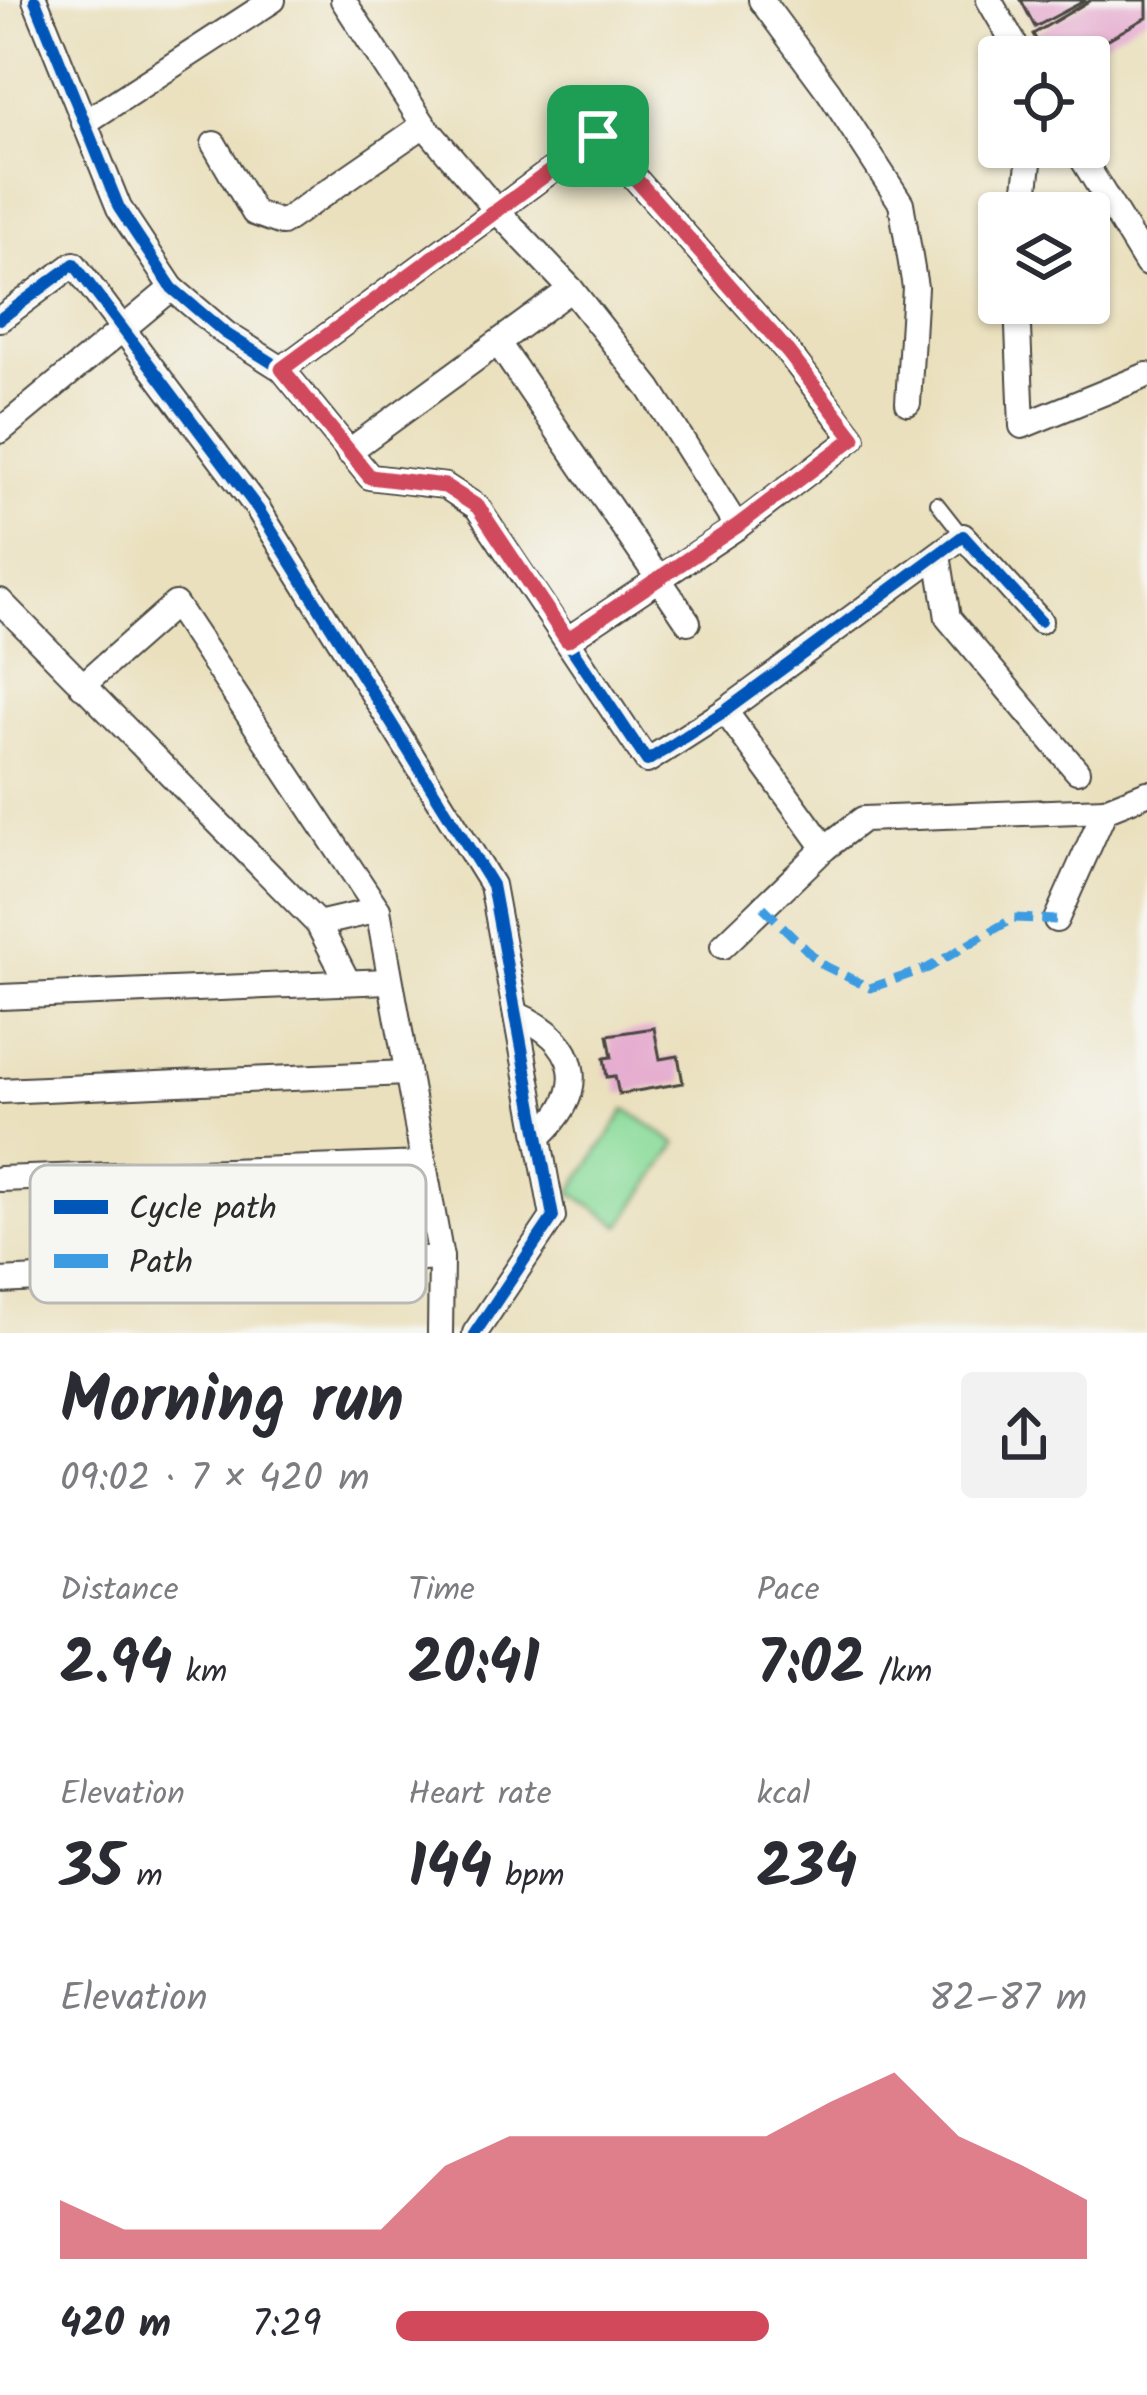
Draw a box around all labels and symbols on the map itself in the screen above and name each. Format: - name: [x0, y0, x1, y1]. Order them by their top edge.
- pin: [547, 85, 649, 187]
- legend: [30, 1165, 426, 1303]
- text: Cycle path: [129, 1184, 277, 1237]
- text: Path: [129, 1238, 193, 1291]

